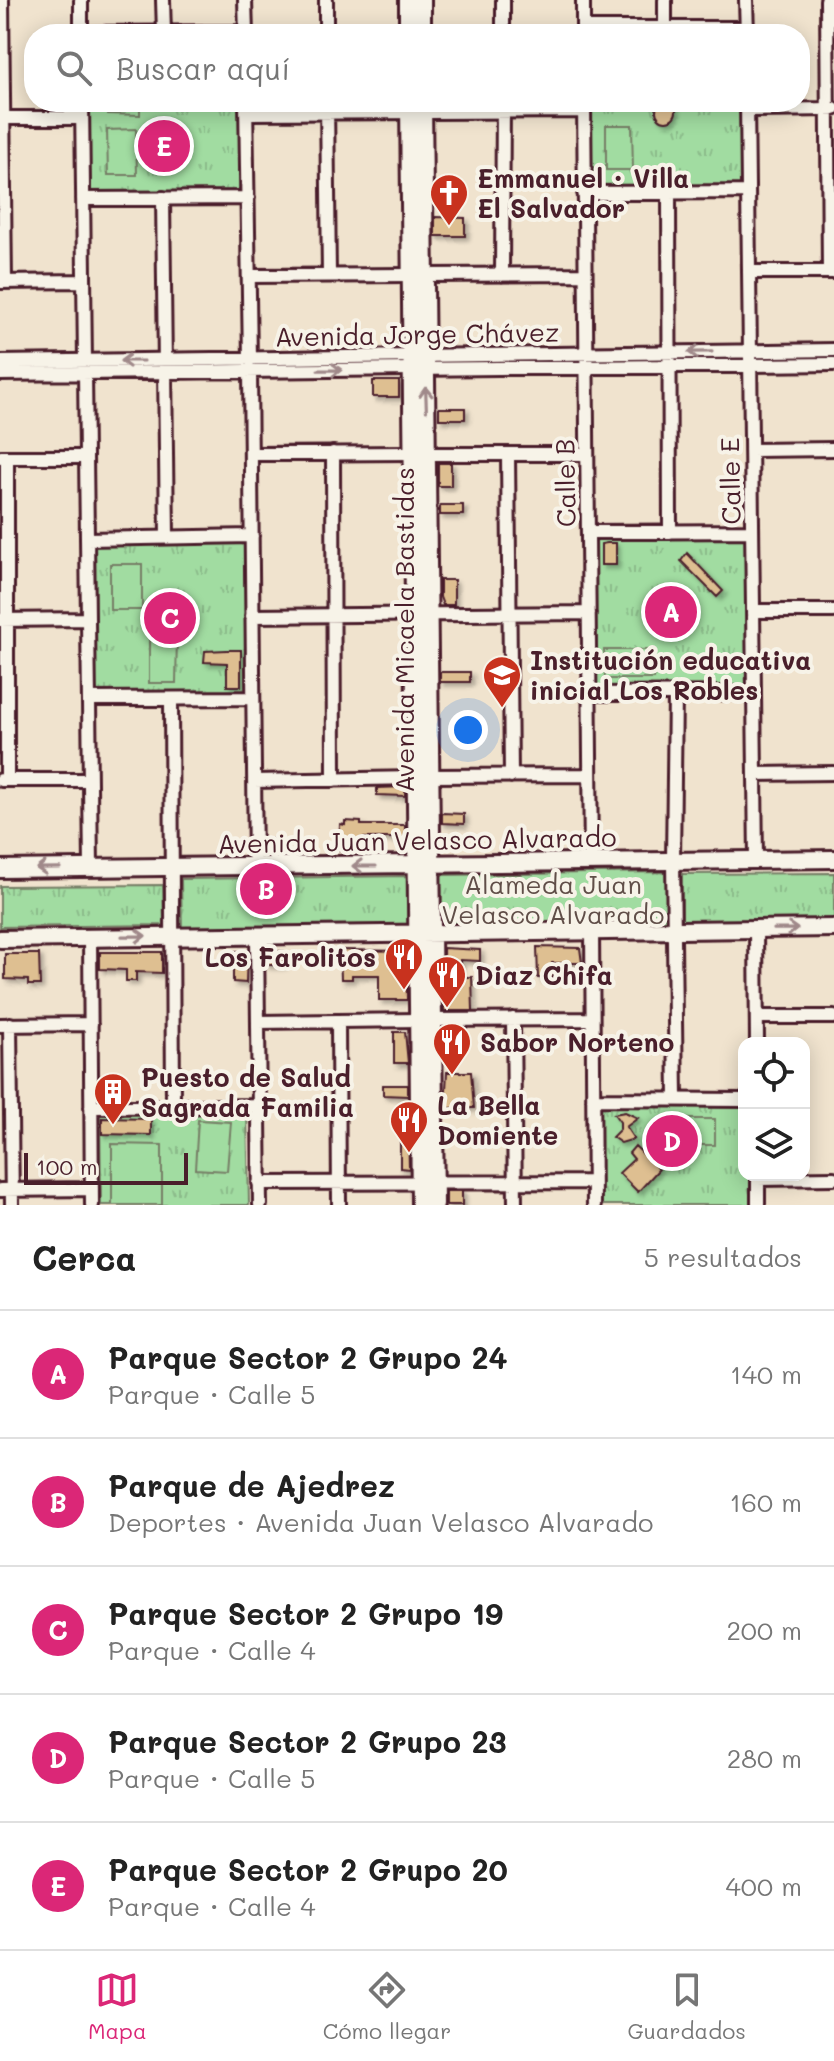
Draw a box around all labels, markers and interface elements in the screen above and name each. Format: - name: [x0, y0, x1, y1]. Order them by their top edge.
- search box: [24, 24, 810, 112]
- icon: search: [52, 46, 96, 90]
- text: Buscar aquí: [116, 48, 290, 88]
- pin: E: [138, 116, 190, 176]
- place label: Emmanuel · Villa El Salvador: [477, 161, 689, 225]
- church icon: Emmanuel · Villa El Salvador: [428, 172, 470, 227]
- street label: Avenida Jorge Chávez: [274, 315, 560, 353]
- one-way arrow: [687, 344, 714, 360]
- one-way arrow: [119, 353, 146, 369]
- one-way arrow: [316, 363, 343, 378]
- one-way arrow: [418, 386, 433, 413]
- street label: Calle E: [712, 437, 748, 525]
- street label: Calle B: [547, 439, 583, 527]
- street label: Avenida Micaela Bastidas: [387, 467, 421, 793]
- pin: A: [645, 582, 697, 642]
- pin: C: [144, 588, 196, 648]
- place label: Institución educativa inicial Los Robles: [530, 643, 811, 707]
- school or university icon: Institución educativa inicial Los Robles: [481, 654, 523, 709]
- your location: [448, 710, 488, 750]
- street label: Avenida Juan Velasco Alvarado: [217, 820, 617, 860]
- one-way arrow: [351, 858, 378, 874]
- pin: B: [240, 859, 292, 919]
- one-way arrow: [35, 860, 62, 876]
- park label: Alameda Juan Velasco Alvarado: [442, 867, 664, 931]
- one-way arrow: [772, 921, 799, 936]
- one-way arrow: [120, 928, 147, 944]
- restaurant icon: Los Farolitos: [383, 936, 425, 991]
- place label: Los Farolitos: [204, 940, 376, 974]
- restaurant icon: Diaz Chifa: [426, 954, 468, 1009]
- place label: Diaz Chifa: [475, 958, 613, 992]
- restaurant icon: Sabor Norteno: [431, 1021, 473, 1076]
- place label: Sabor Norteno: [480, 1025, 674, 1059]
- map controls: [738, 1037, 810, 1181]
- button: locate: [738, 1037, 810, 1109]
- place label: Puesto de Salud Sagrada Familia: [141, 1060, 354, 1124]
- building icon: Puesto de Salud Sagrada Familia: [92, 1071, 134, 1126]
- place label: La Bella Domiente: [437, 1088, 558, 1152]
- restaurant icon: La Bella Domiente: [388, 1099, 430, 1154]
- button: layers: [738, 1109, 810, 1181]
- pin: D: [646, 1111, 698, 1171]
- scale bar: [24, 1149, 188, 1185]
- text: 100 m: [36, 1152, 98, 1181]
- text: Cerca: [32, 1235, 136, 1280]
- text: 5 resultados: [644, 1240, 802, 1274]
- text: Parque Sector 2 Grupo 24: [108, 1337, 508, 1377]
- text: A: [49, 1357, 67, 1391]
- text: 140 m: [730, 1357, 802, 1391]
- text: Parque · Calle 5: [108, 1377, 315, 1411]
- text: Parque de Ajedrez: [108, 1465, 395, 1505]
- text: B: [49, 1485, 67, 1519]
- text: 160 m: [730, 1485, 802, 1519]
- text: Deportes · Avenida Juan Velasco Alvarado: [108, 1505, 653, 1539]
- text: Parque Sector 2 Grupo 19: [108, 1593, 503, 1633]
- text: C: [48, 1613, 68, 1647]
- text: 200 m: [726, 1613, 802, 1647]
- text: Parque · Calle 4: [108, 1633, 316, 1667]
- text: Parque Sector 2 Grupo 23: [108, 1721, 507, 1761]
- text: D: [49, 1741, 67, 1775]
- text: 280 m: [727, 1741, 802, 1775]
- text: Parque · Calle 5: [108, 1761, 315, 1795]
- text: Parque Sector 2 Grupo 20: [108, 1849, 508, 1889]
- text: E: [50, 1869, 66, 1903]
- text: 400 m: [726, 1869, 802, 1903]
- text: Parque · Calle 4: [108, 1889, 316, 1923]
- tab: Mapa: [88, 1968, 147, 2045]
- tab: Cómo llegar: [323, 1968, 451, 2045]
- tab: Guardados: [627, 1968, 746, 2045]

